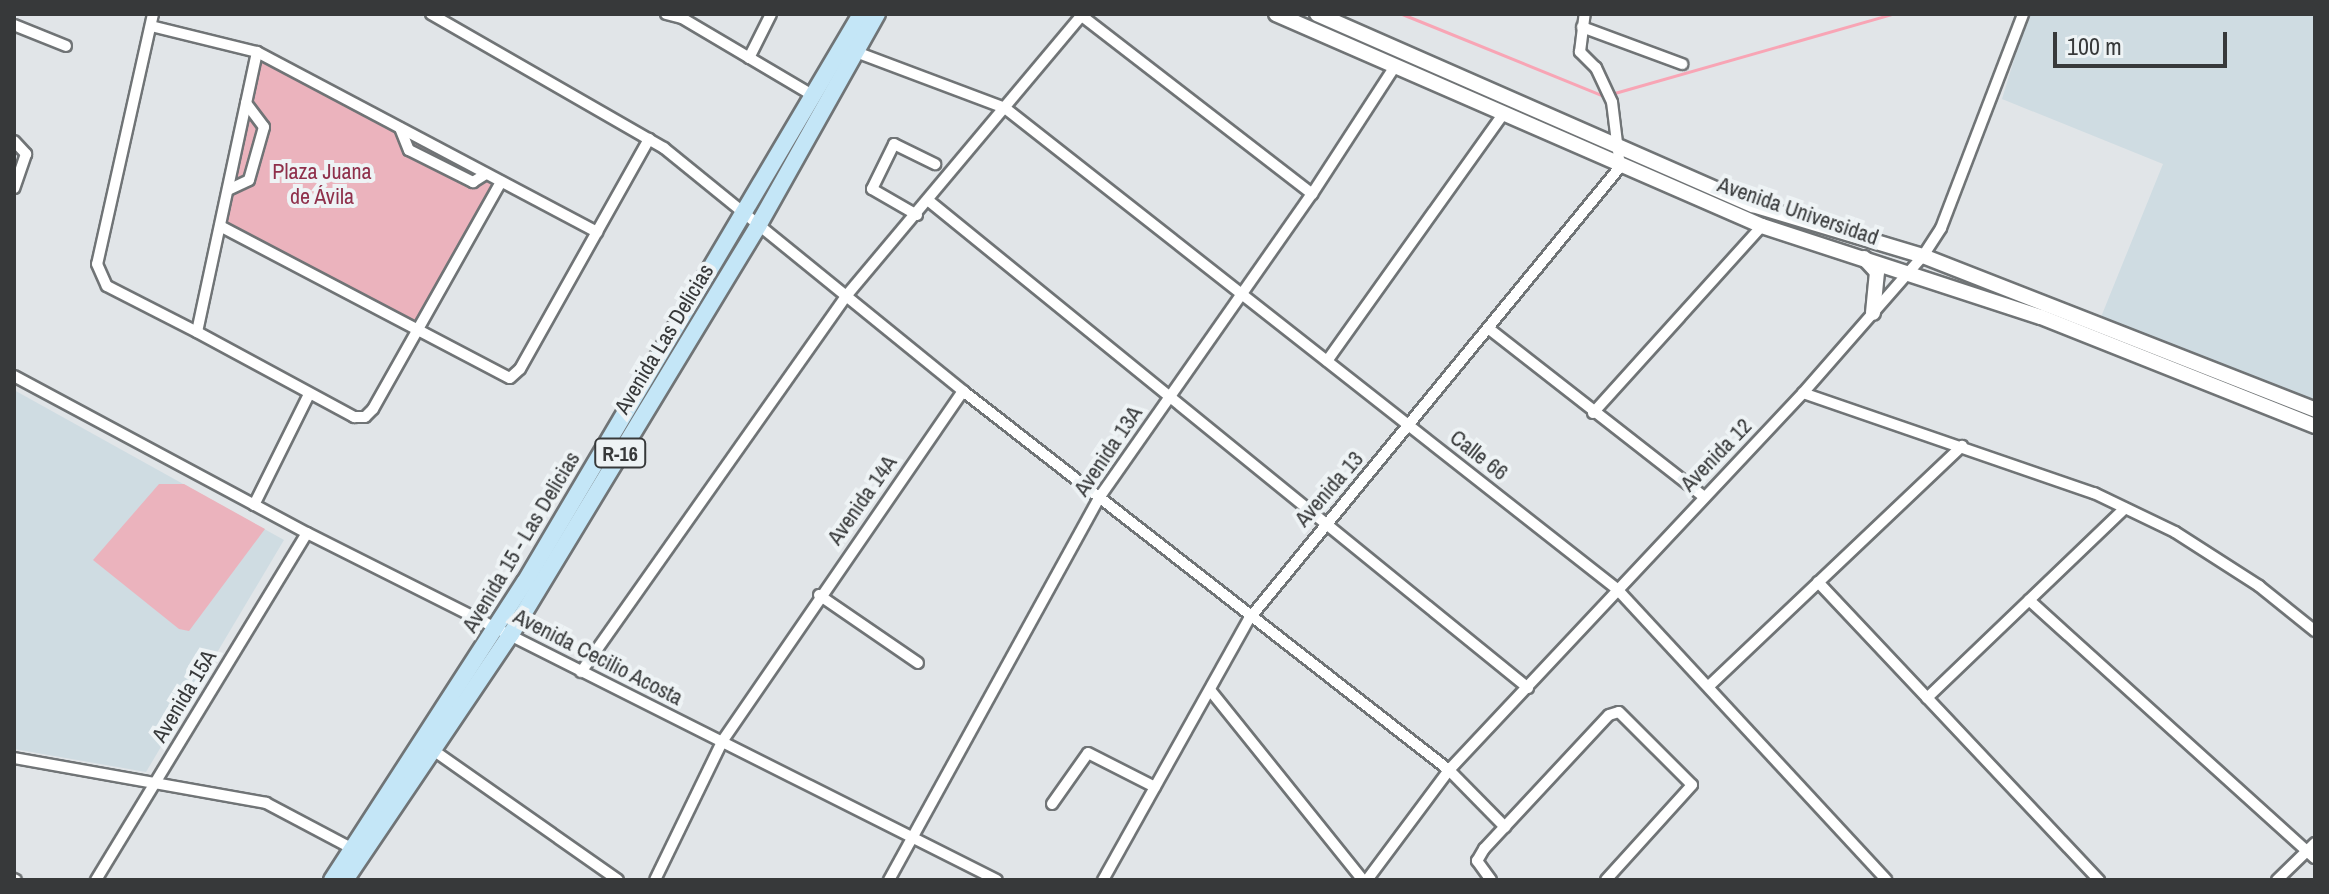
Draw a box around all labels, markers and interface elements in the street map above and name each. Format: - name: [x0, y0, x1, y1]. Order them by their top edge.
- scale bar: [2057, 16, 2231, 66]
- text: 100 m: [2067, 30, 2122, 62]
- park label: Plaza Juana de Ávila: [272, 158, 372, 210]
- street label: Avenida Universidad: [1714, 171, 1882, 251]
- street label: Avenida Las Delicias: [609, 259, 719, 419]
- street label: Avenida 13A: [1068, 401, 1148, 501]
- street label: Avenida 12: [1675, 413, 1757, 497]
- street label: Calle 66: [1445, 424, 1513, 486]
- road number: R-16: [594, 437, 646, 469]
- street label: Avenida 13: [1289, 446, 1369, 532]
- street label: Avenida 15 - Las Delicias: [457, 447, 585, 637]
- street label: Avenida 14A: [822, 450, 902, 550]
- street label: Avenida Cecilio Acosta: [509, 603, 687, 711]
- street label: Avenida 15A: [146, 645, 222, 747]

